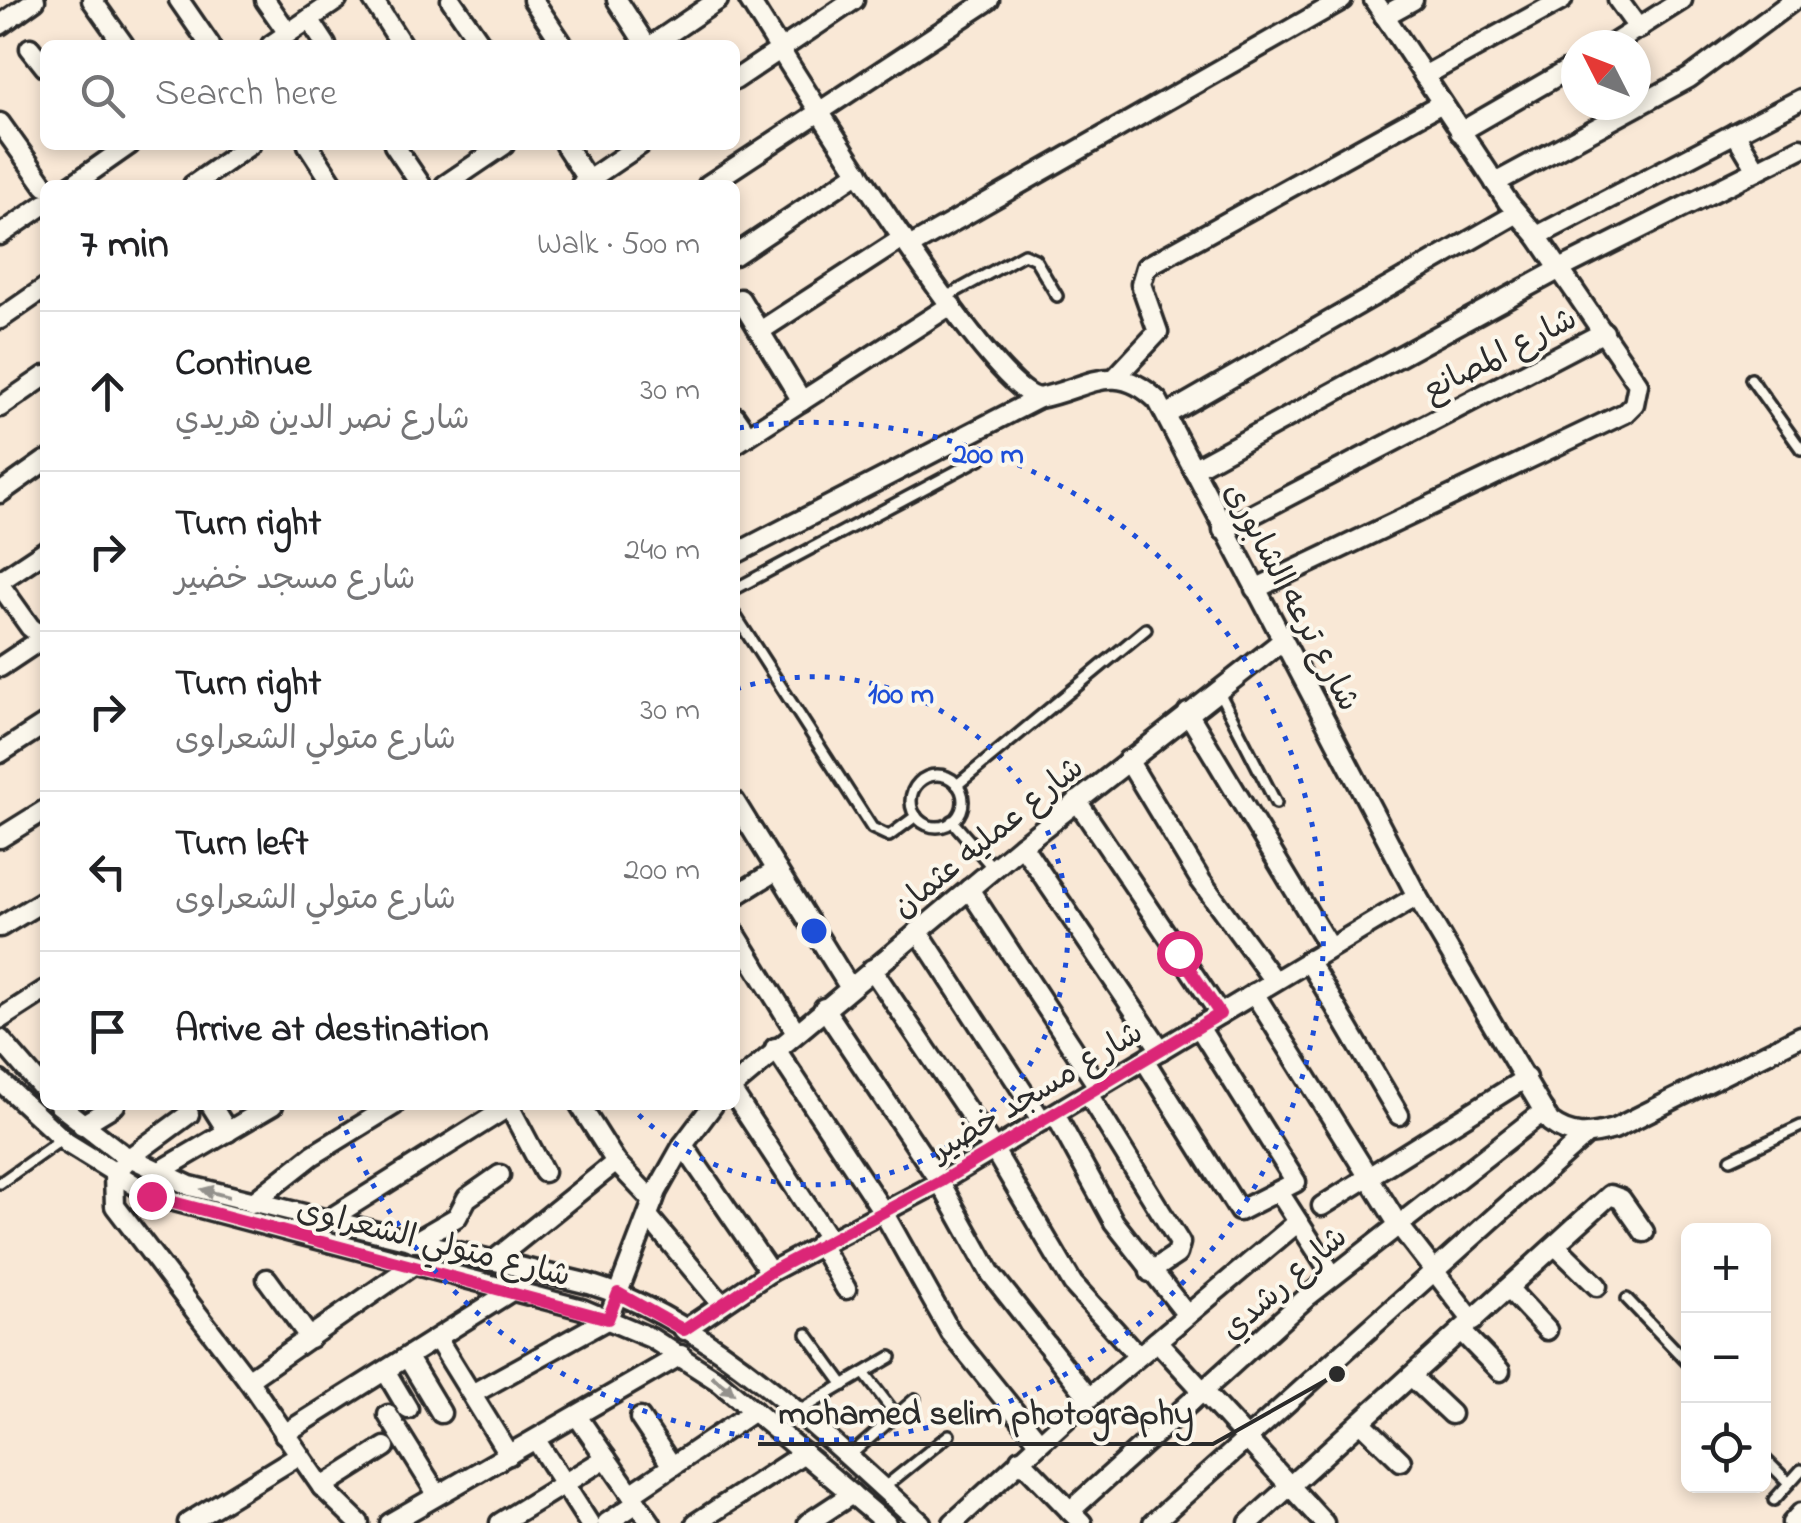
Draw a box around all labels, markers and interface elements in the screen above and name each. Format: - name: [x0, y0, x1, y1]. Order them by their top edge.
- north arrow: [1561, 30, 1651, 120]
- search box: [40, 40, 740, 150]
- text: Search here: [155, 67, 337, 123]
- icon: search: [75, 68, 130, 123]
- text: 7 min: [80, 215, 169, 276]
- text: Walk · 500 m: [537, 222, 700, 269]
- street label: شارع المصانع: [1415, 297, 1586, 415]
- text: Continue: [175, 337, 311, 393]
- icon: ahead: [80, 364, 135, 419]
- text: 30 m: [640, 368, 700, 415]
- text: شارع نصر الدين هريدي: [175, 397, 470, 444]
- text: 200 m: [951, 434, 1024, 478]
- street label: شارع ترعه الشابورى: [1210, 475, 1370, 721]
- text: Turn right: [175, 497, 321, 553]
- icon: right: [80, 524, 135, 579]
- text: 240 m: [624, 528, 700, 575]
- text: شارع مسجد خضير: [175, 557, 416, 604]
- text: Turn right: [175, 657, 321, 713]
- text: 100 m: [868, 674, 934, 718]
- icon: right: [80, 684, 135, 739]
- text: 30 m: [640, 688, 700, 735]
- text: شارع متولي الشعراوى: [175, 717, 456, 764]
- street label: شارع عمليه عثمان: [883, 746, 1095, 931]
- text: Turn left: [175, 817, 308, 873]
- icon: left: [80, 844, 135, 899]
- text: 200 m: [624, 848, 700, 895]
- text: شارع متولي الشعراوى: [175, 877, 456, 924]
- centre of rings: [796, 913, 832, 949]
- route start: [1157, 931, 1203, 977]
- text: Arrive at destination: [175, 1003, 489, 1059]
- icon: arrive: [80, 1004, 135, 1059]
- street label: شارع مسجد خضير: [920, 1011, 1153, 1177]
- route end: [129, 1174, 175, 1220]
- one-way arrow: [199, 1185, 230, 1201]
- street label: شارع متولي الشعراوى: [291, 1188, 575, 1302]
- street label: شارع رشدي: [1211, 1216, 1359, 1353]
- map controls: [1681, 1223, 1771, 1493]
- button: +: [1681, 1223, 1771, 1313]
- button: −: [1681, 1313, 1771, 1403]
- one-way arrow: [710, 1374, 735, 1395]
- callout: mohamed selim photography: [758, 1379, 1213, 1444]
- text: mohamed selim photography: [778, 1390, 1194, 1442]
- button: locate: [1681, 1403, 1771, 1493]

